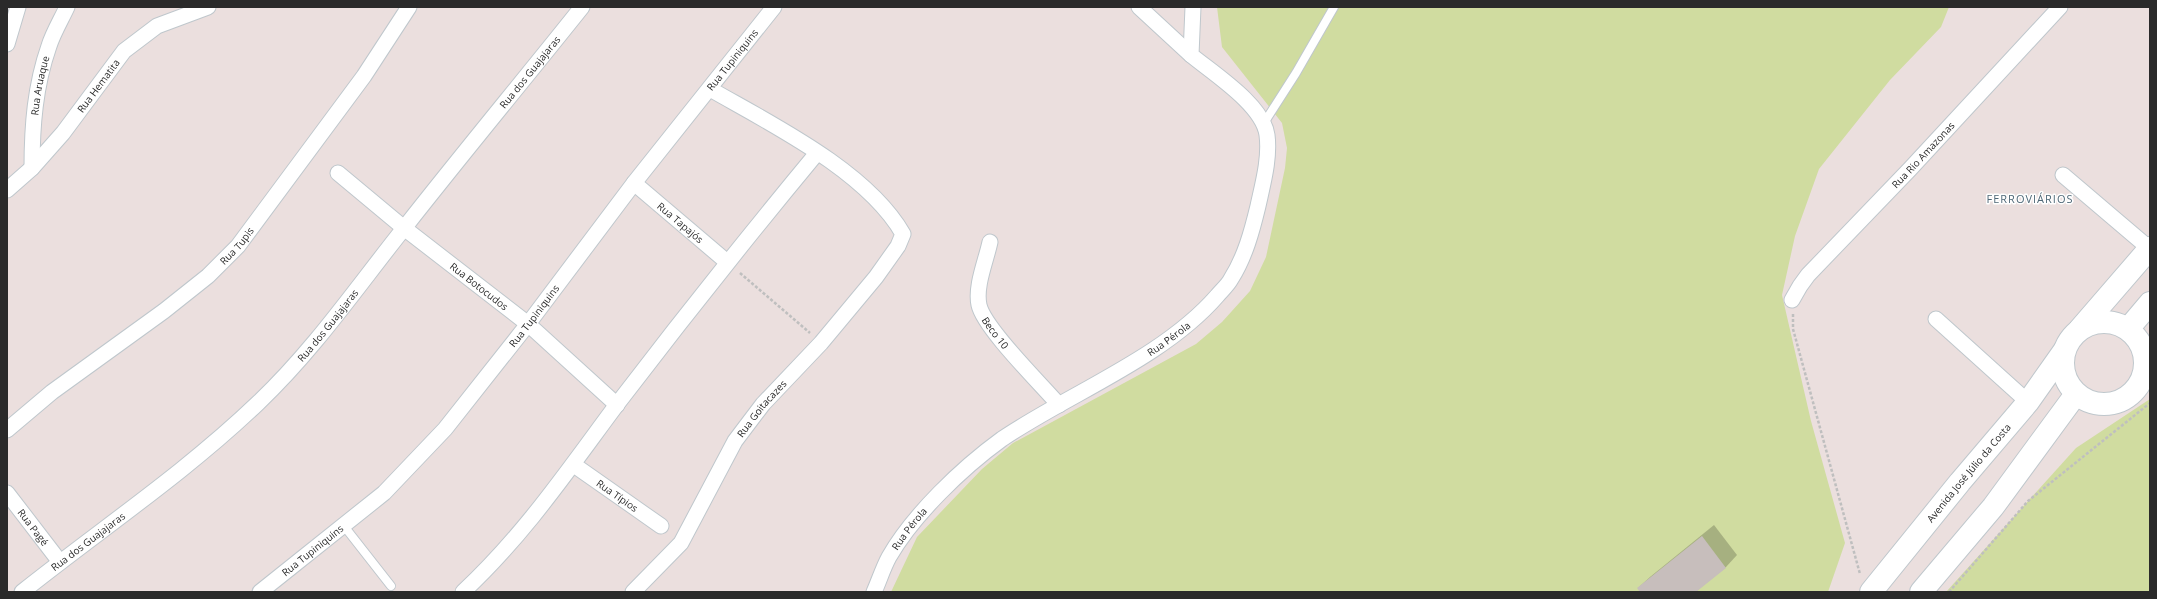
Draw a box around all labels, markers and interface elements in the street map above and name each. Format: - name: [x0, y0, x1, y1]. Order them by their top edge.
- street label: Rua Tupiniquins: [703, 26, 761, 93]
- street label: Rua dos Guajajaras: [496, 33, 563, 111]
- street label: Rua Aruaque: [27, 54, 53, 116]
- street label: Rua Hematita: [74, 56, 123, 115]
- street label: Rua Rio Amazonas: [1888, 118, 1958, 191]
- district label: FERROVIÁRIOS: [1987, 191, 2073, 206]
- street label: Rua Tapajós: [654, 199, 707, 246]
- street label: Rua Tupis: [216, 224, 257, 268]
- street label: Rua Botocudos: [447, 259, 511, 313]
- street label: Rua Tupiniquins: [505, 282, 562, 350]
- street label: Rua dos Guajajaras: [294, 286, 361, 365]
- street label: Beco 10: [979, 314, 1012, 352]
- street label: Rua Pérola: [1144, 318, 1193, 359]
- street label: Rua Goitacazes: [733, 377, 790, 440]
- street label: Avenida José Júlio da Costa: [1923, 420, 2014, 525]
- street label: Rua Típios: [594, 476, 641, 515]
- street label: Rua Pérola: [888, 504, 930, 553]
- street label: Rua Pagé: [15, 506, 52, 549]
- street label: Rua dos Guajajaras: [48, 509, 128, 574]
- street label: Rua Tupiniquins: [279, 521, 346, 579]

